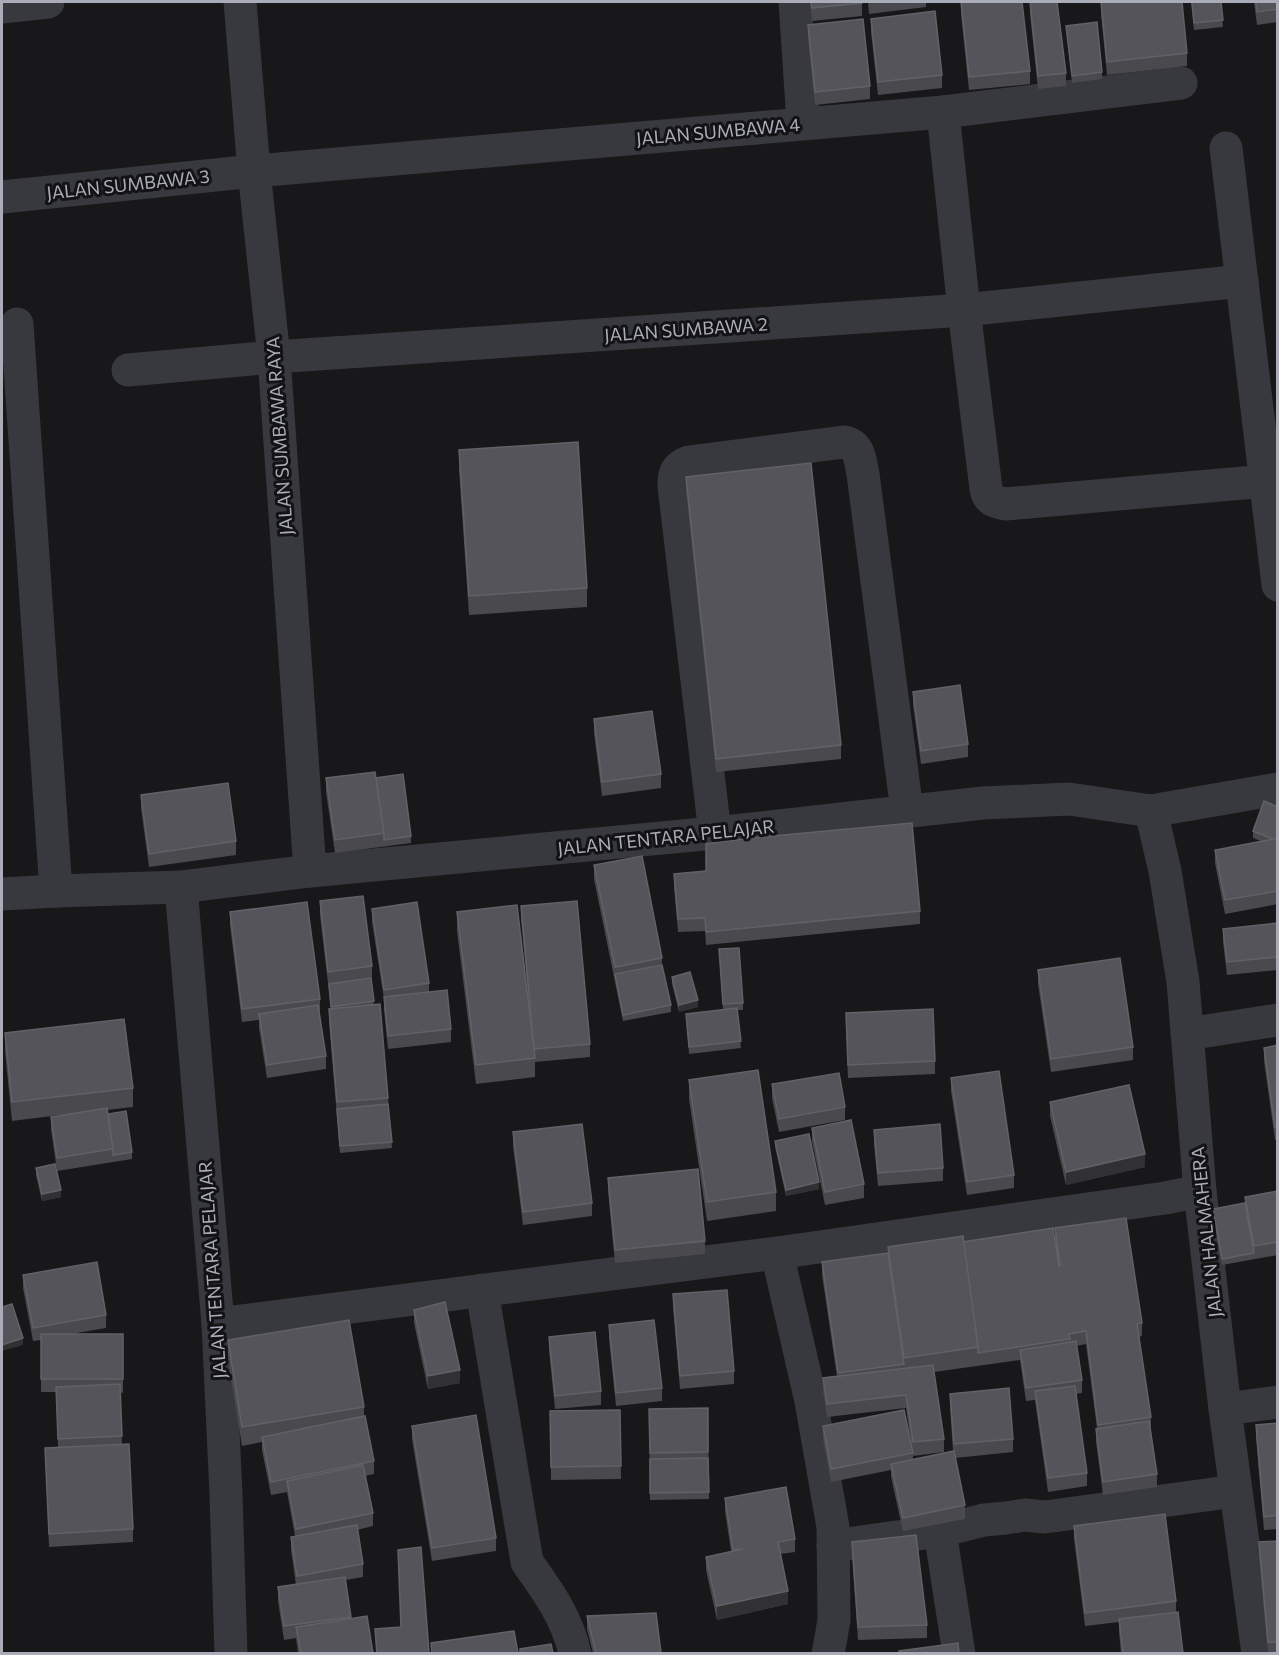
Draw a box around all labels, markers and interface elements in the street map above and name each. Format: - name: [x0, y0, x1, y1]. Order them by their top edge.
- street label: JALAN SUMBAWA 4: [635, 113, 801, 149]
- street label: JALAN SUMBAWA 3: [45, 164, 211, 204]
- street label: JALAN SUMBAWA 2: [604, 312, 768, 346]
- street label: JALAN SUMBAWA RAYA: [261, 336, 297, 536]
- street label: JALAN TENTARA PELAJAR: [556, 815, 776, 859]
- street label: JALAN HALMAHERA: [1186, 1145, 1226, 1319]
- street label: JALAN TENTARA PELAJAR: [193, 1161, 231, 1379]

